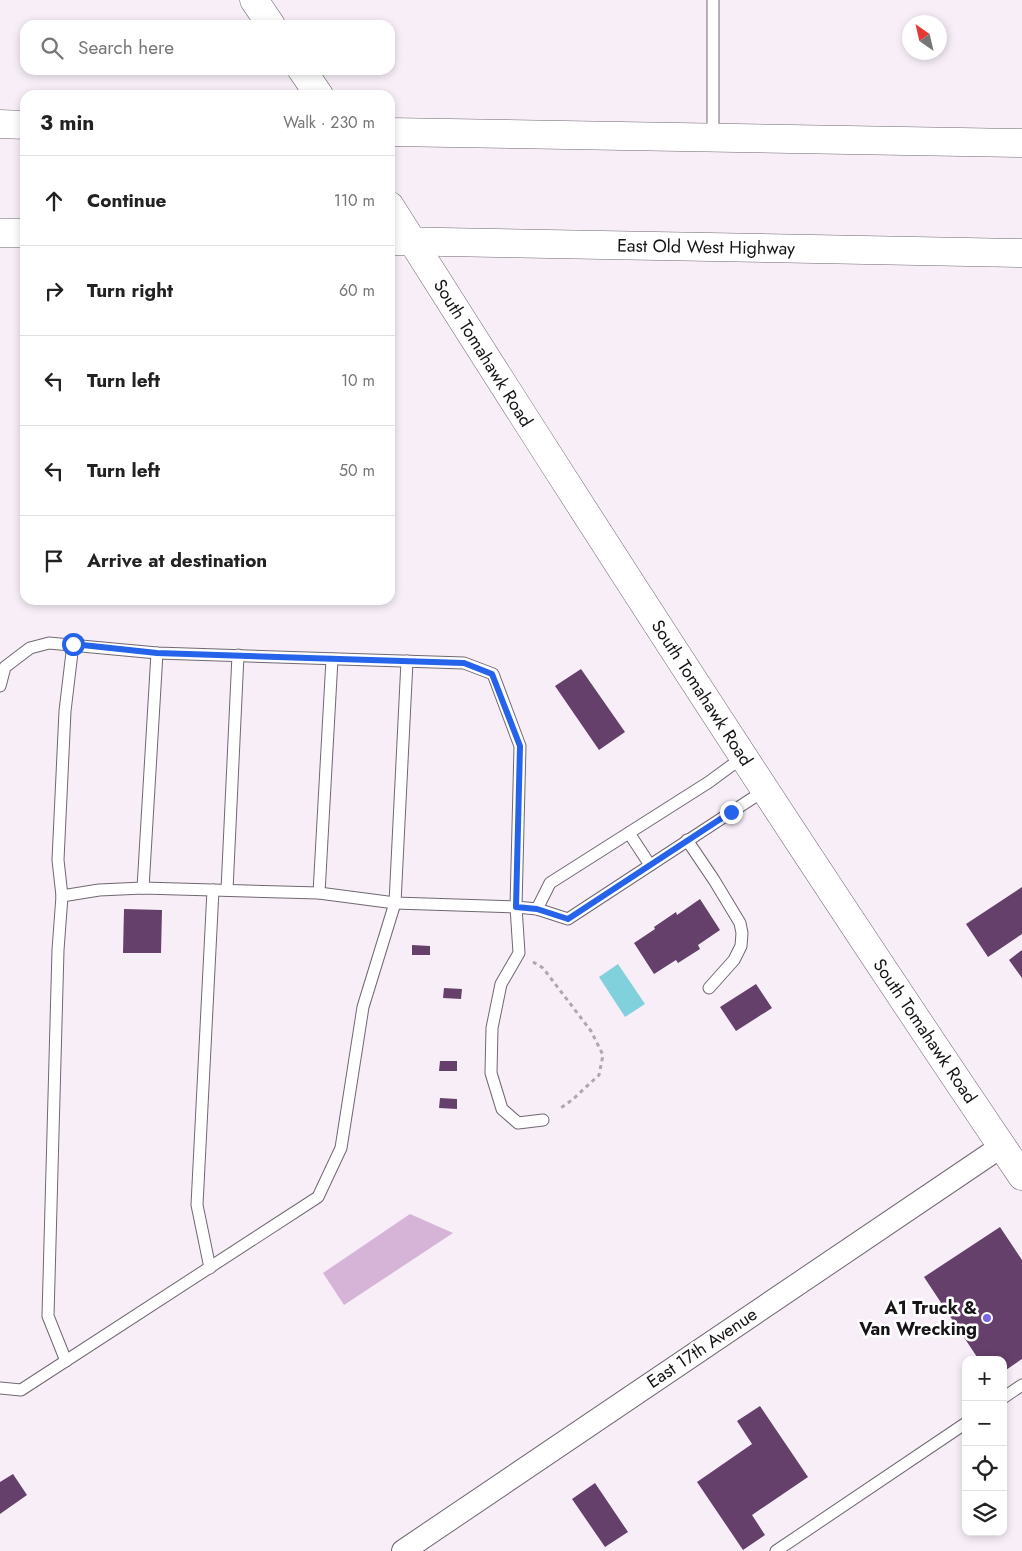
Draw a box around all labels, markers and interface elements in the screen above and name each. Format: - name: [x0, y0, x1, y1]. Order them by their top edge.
- north arrow: [902, 15, 947, 60]
- search box: [20, 20, 395, 75]
- icon: search: [38, 34, 66, 62]
- text: Search here: [78, 34, 174, 61]
- text: 3 min: [40, 108, 94, 138]
- text: Walk · 230 m: [283, 111, 375, 134]
- icon: ahead: [40, 187, 68, 215]
- text: Continue: [87, 187, 166, 214]
- text: 110 m: [334, 189, 375, 212]
- street label: East Old West Highway: [617, 232, 795, 262]
- street label: South Tomahawk Road: [427, 274, 539, 432]
- icon: right: [40, 277, 68, 305]
- text: Turn right: [87, 277, 173, 304]
- text: 60 m: [339, 279, 375, 302]
- icon: left: [40, 367, 68, 395]
- text: Turn left: [87, 367, 160, 394]
- text: 10 m: [341, 369, 375, 392]
- icon: left: [40, 457, 68, 485]
- text: Turn left: [87, 457, 160, 484]
- text: 50 m: [339, 459, 375, 482]
- icon: arrive: [40, 547, 68, 575]
- text: Arrive at destination: [87, 547, 267, 574]
- street label: South Tomahawk Road: [645, 615, 759, 771]
- route start: [62, 633, 85, 656]
- route end: [720, 801, 743, 824]
- street label: South Tomahawk Road: [867, 953, 983, 1109]
- place label: A1 Truck & Van Wrecking: [858, 1295, 977, 1342]
- street label: East 17th Avenue: [642, 1301, 762, 1395]
- marker: A1 Truck & Van Wrecking: [981, 1312, 993, 1324]
- map controls: [962, 1356, 1007, 1536]
- button: +: [962, 1356, 1007, 1401]
- button: −: [962, 1401, 1007, 1446]
- button: locate: [962, 1446, 1007, 1491]
- button: layers: [962, 1491, 1007, 1536]

